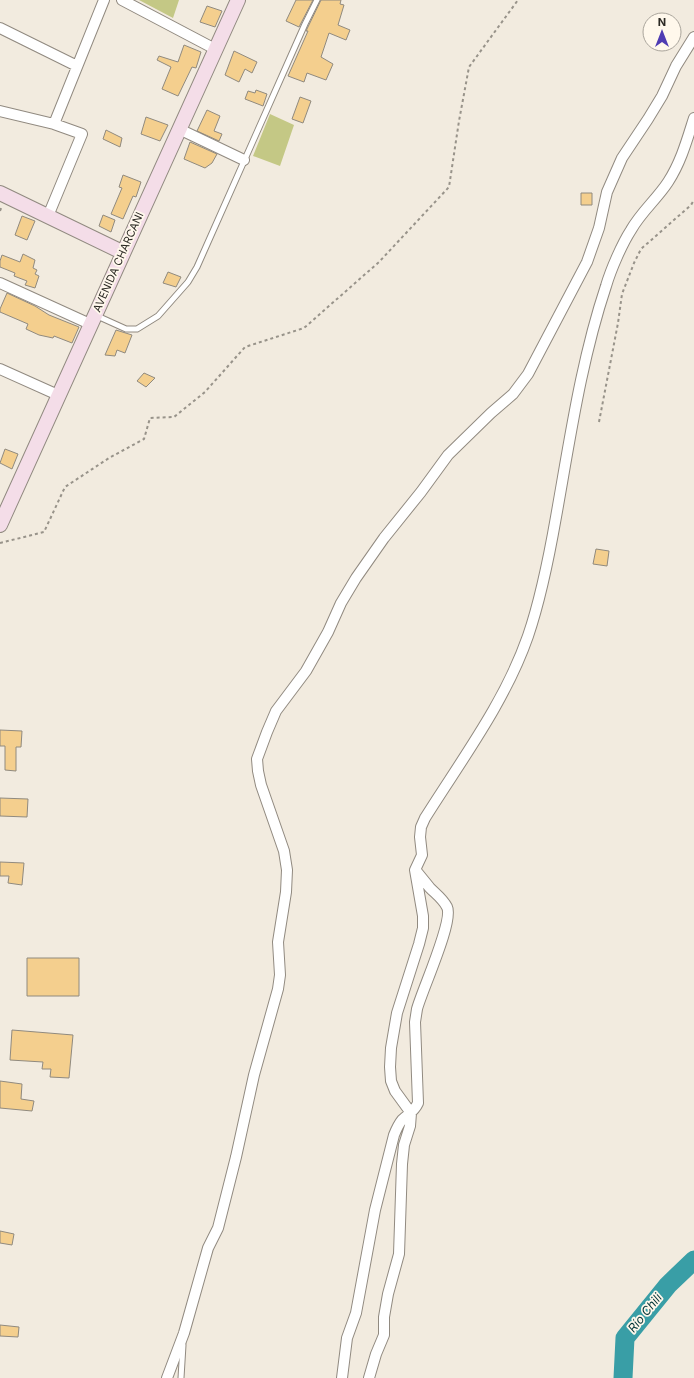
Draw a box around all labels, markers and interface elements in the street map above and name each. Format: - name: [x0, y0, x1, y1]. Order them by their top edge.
- north arrow: [642, 12, 682, 52]
- text: N: [658, 15, 666, 29]
- street label: AVENIDA CHARCANI: [90, 210, 146, 314]
- water label: Río Chili: [624, 1289, 666, 1335]

